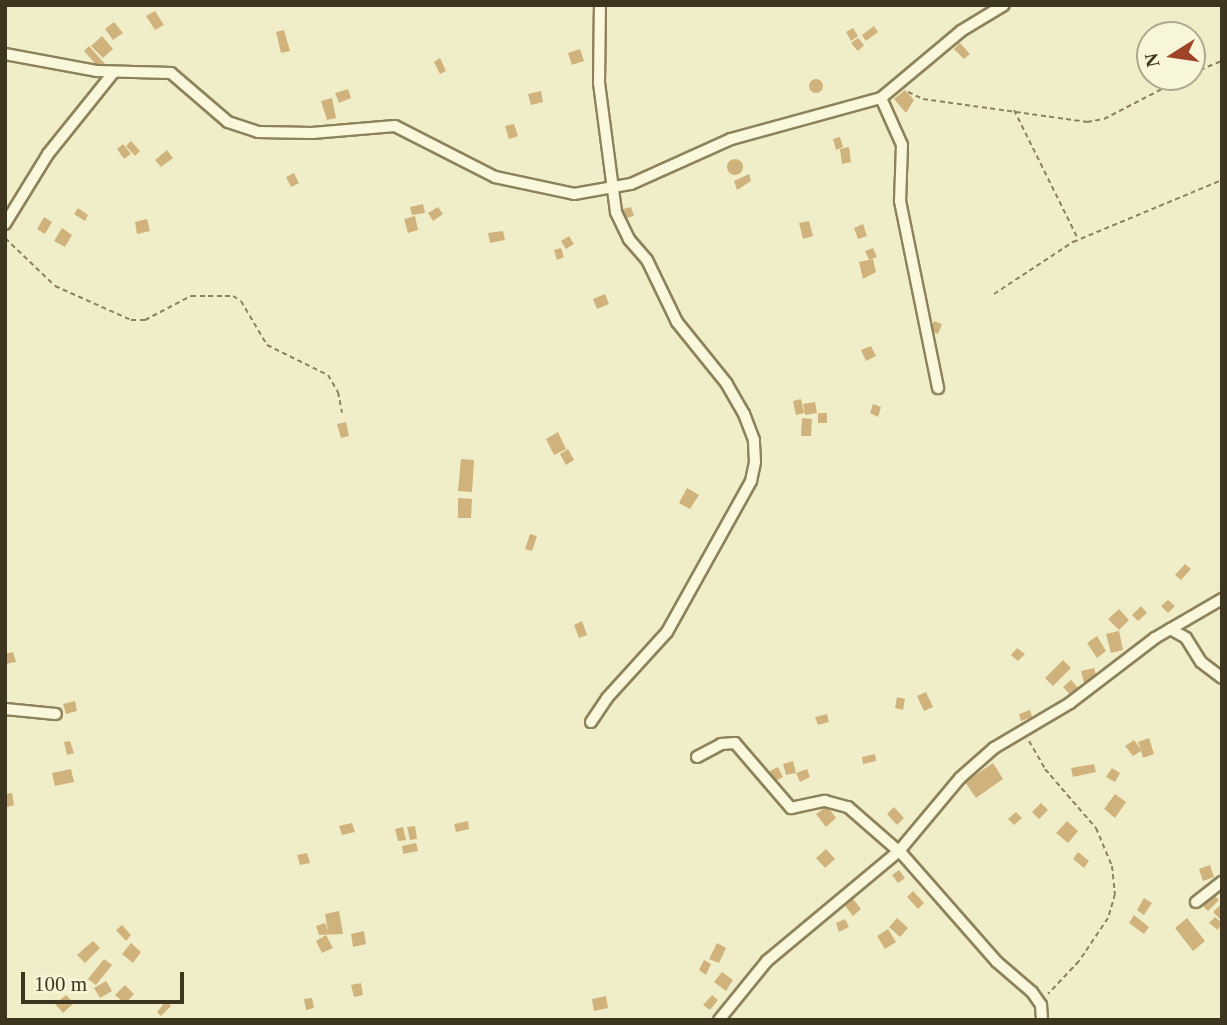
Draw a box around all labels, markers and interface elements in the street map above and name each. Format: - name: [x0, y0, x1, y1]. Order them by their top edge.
- north arrow: [1136, 21, 1206, 91]
- text: N: [1140, 51, 1164, 69]
- scale bar: [24, 958, 187, 1002]
- text: 100 m: [34, 972, 87, 996]

